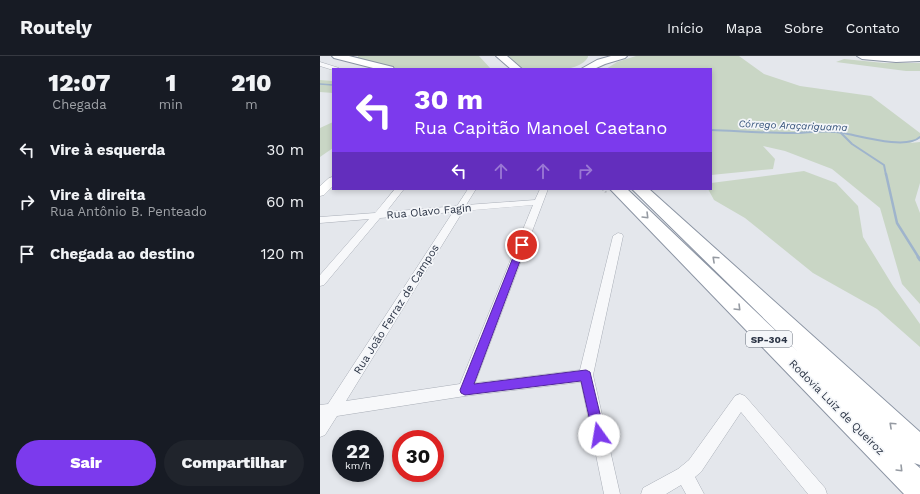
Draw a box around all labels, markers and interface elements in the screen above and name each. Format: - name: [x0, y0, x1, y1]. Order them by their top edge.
- text: Routely: [20, 16, 92, 39]
- text: Início: [667, 20, 703, 36]
- text: Mapa: [725, 20, 762, 36]
- text: Sobre: [784, 20, 824, 36]
- text: Contato: [846, 20, 900, 36]
- text: 12:07: [48, 69, 111, 97]
- text: 1: [165, 69, 176, 97]
- text: 210: [231, 69, 272, 97]
- text: 30 m: [414, 83, 483, 116]
- icon: left: [348, 84, 400, 136]
- text: Chegada: [52, 97, 107, 112]
- text: min: [159, 97, 183, 112]
- text: m: [245, 97, 258, 112]
- text: Rua Capitão Manoel Caetano: [414, 117, 667, 138]
- water label: Córrego Araçariguama: [738, 118, 848, 133]
- icon: left: [16, 139, 38, 161]
- text: Vire à esquerda: [50, 141, 165, 159]
- text: 30 m: [267, 141, 304, 159]
- icon: left: [448, 160, 470, 182]
- icon: ahead: [490, 160, 512, 182]
- icon: ahead: [532, 160, 554, 182]
- icon: right: [574, 160, 596, 182]
- text: Vire à direita: [50, 186, 145, 204]
- icon: right: [16, 191, 38, 213]
- text: 60 m: [266, 193, 304, 211]
- street label: Rua Olavo Fagin: [386, 201, 472, 222]
- text: Rua Antônio B. Penteado: [50, 204, 207, 219]
- one-way arrow: [641, 211, 649, 219]
- pin: [505, 228, 539, 262]
- icon: arrive: [511, 234, 533, 256]
- street label: Rua João Ferraz de Campos: [351, 242, 442, 376]
- icon: arrive: [16, 243, 38, 265]
- text: Chegada ao destino: [50, 245, 195, 263]
- text: 120 m: [261, 245, 304, 263]
- one-way arrow: [712, 256, 720, 264]
- one-way arrow: [733, 303, 741, 311]
- road number: SP-304: [746, 331, 792, 347]
- street label: Rodovia Luiz de Queiroz: [786, 357, 887, 458]
- position arrow: [578, 414, 620, 456]
- one-way arrow: [889, 422, 896, 429]
- speed limit sign: 30: [392, 430, 444, 482]
- text: 22: [346, 439, 370, 463]
- button: Sair: [16, 440, 156, 486]
- button: Compartilhar: [164, 440, 304, 486]
- text: km/h: [345, 460, 371, 471]
- one-way arrow: [895, 464, 903, 472]

